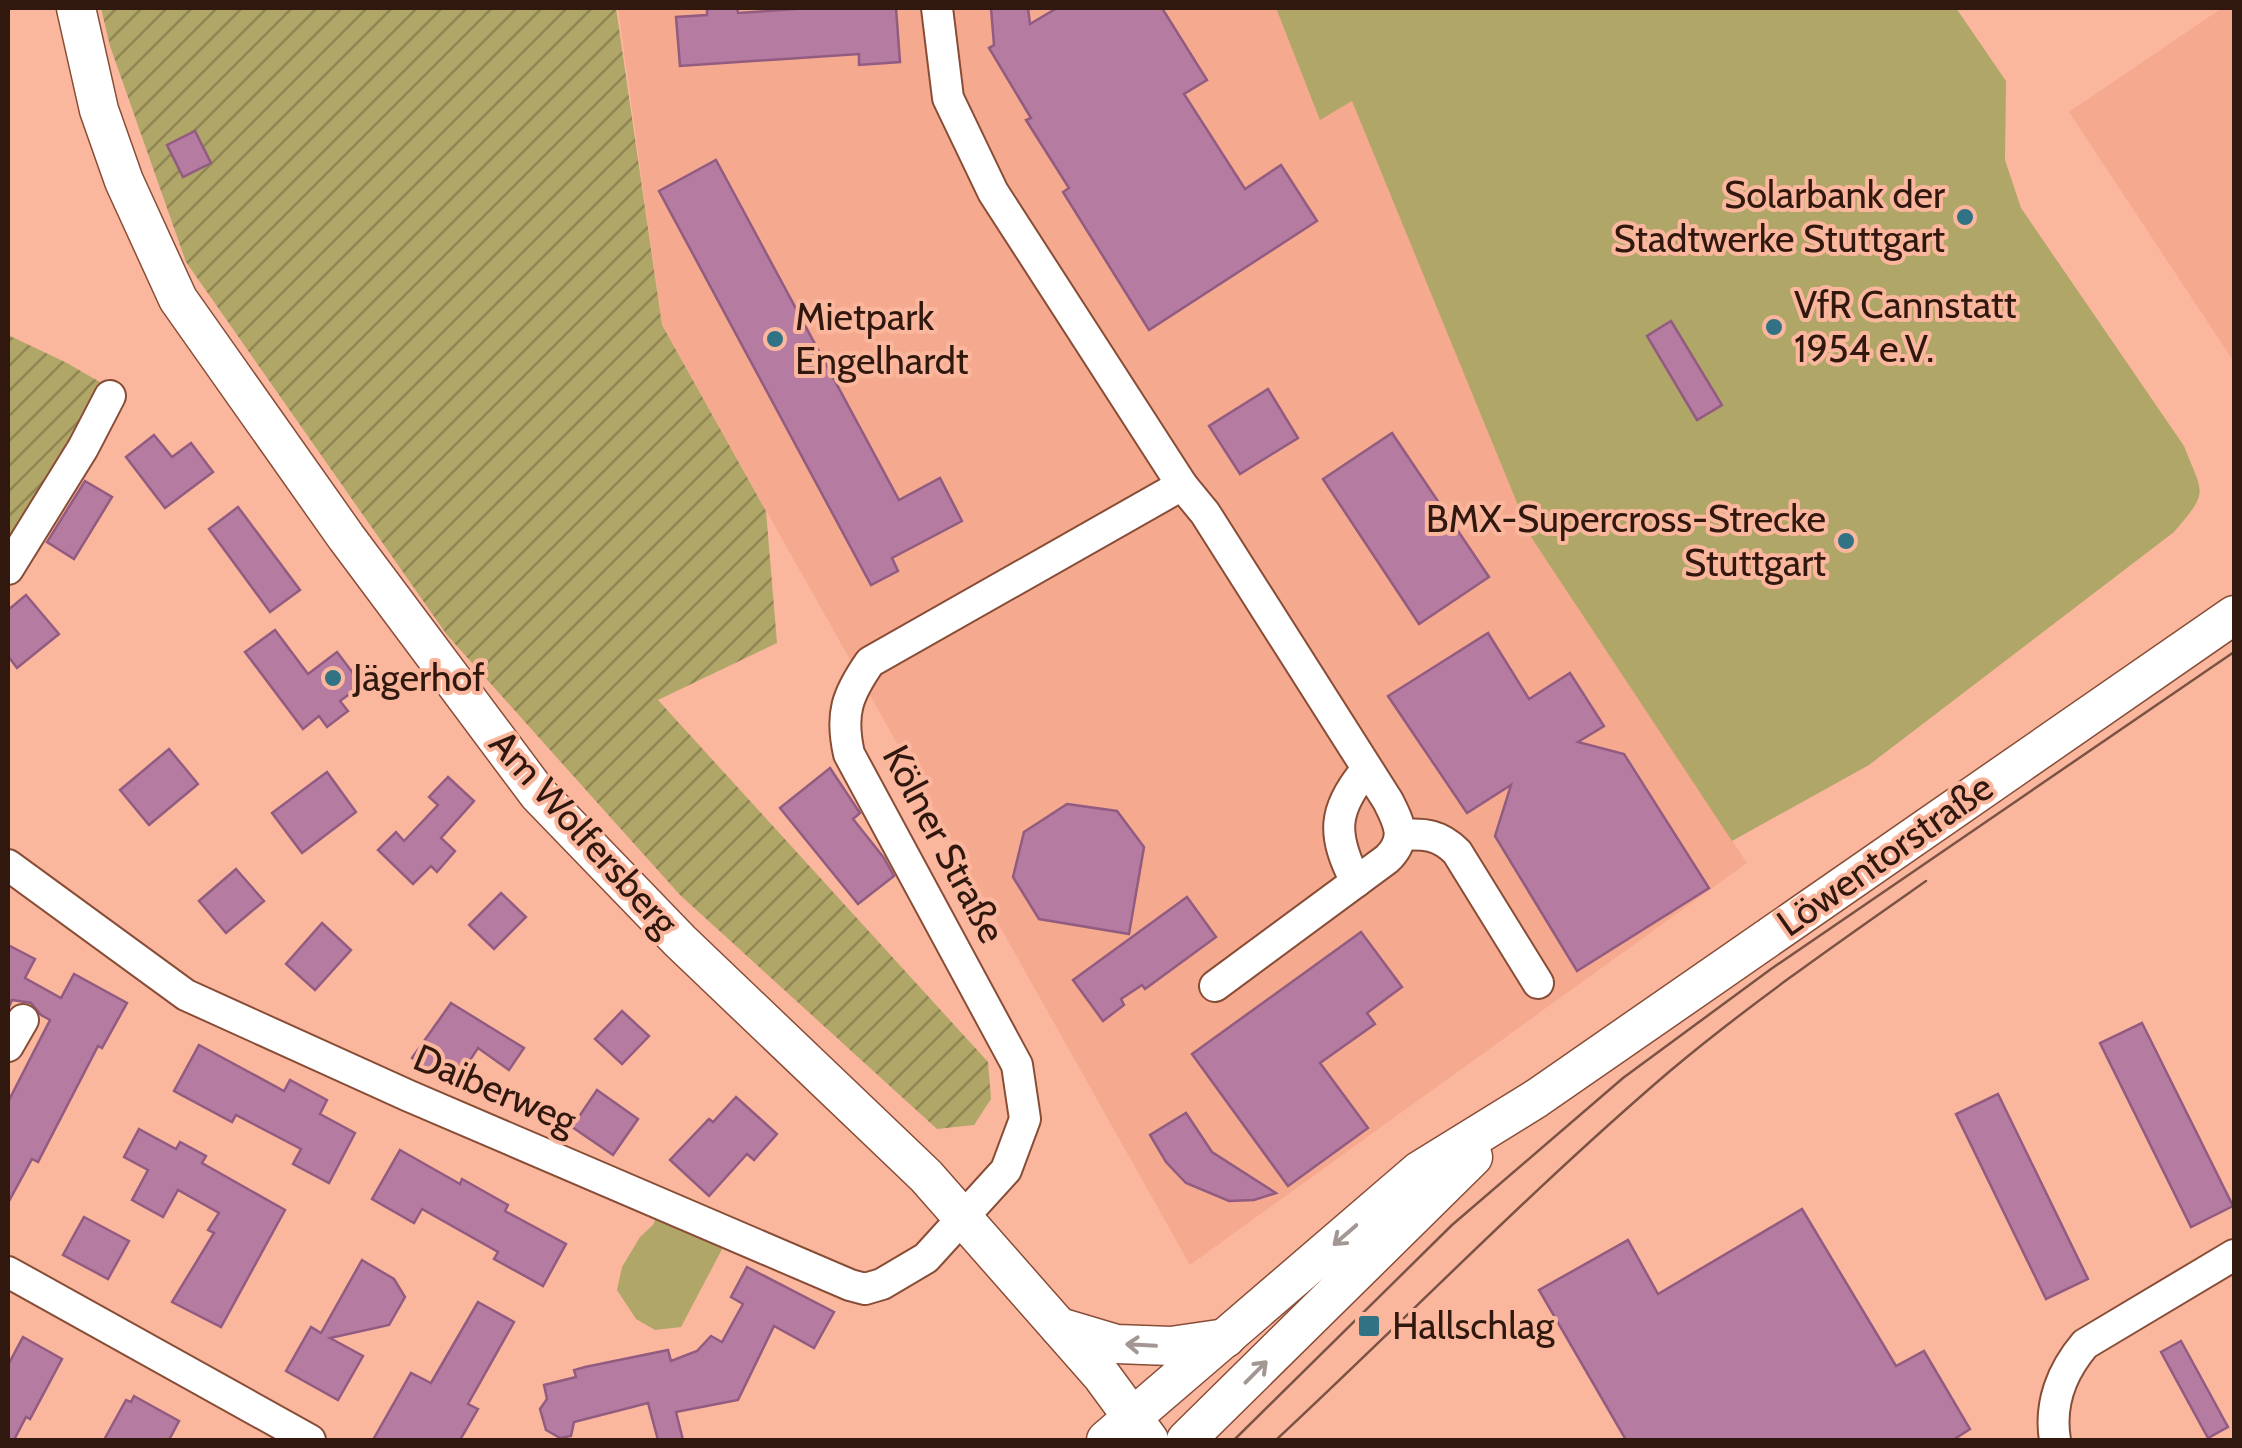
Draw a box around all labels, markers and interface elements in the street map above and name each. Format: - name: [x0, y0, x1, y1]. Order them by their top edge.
- place label: Solarbank der Stadtwerke Stuttgart: [1613, 171, 1945, 262]
- marker: Solarbank der Stadtwerke Stuttgart: [1954, 206, 1976, 228]
- place label: VfR Cannstatt 1954 e.V.: [1794, 281, 2017, 372]
- place label: Mietpark Engelhardt: [795, 293, 969, 384]
- marker: VfR Cannstatt 1954 e.V.: [1763, 316, 1785, 338]
- marker: Mietpark Engelhardt: [764, 328, 786, 350]
- place label: BMX-Supercross-Strecke Stuttgart: [1426, 495, 1826, 586]
- marker: BMX-Supercross-Strecke Stuttgart: [1835, 530, 1857, 552]
- place label: Jägerhof: [352, 654, 485, 701]
- marker: Jägerhof: [322, 667, 344, 689]
- street label: Am Wolfersberg: [480, 720, 690, 946]
- street label: Kölner Straße: [873, 737, 1016, 951]
- street label: Löwentorstraße: [1768, 763, 2002, 946]
- street label: Daiberweg: [407, 1033, 584, 1144]
- one-way arrow: [1333, 1223, 1358, 1246]
- place label: Hallschlag: [1392, 1302, 1555, 1349]
- marker: Hallschlag: [1356, 1313, 1382, 1339]
- one-way arrow: [1126, 1335, 1158, 1354]
- one-way arrow: [1243, 1360, 1267, 1384]

